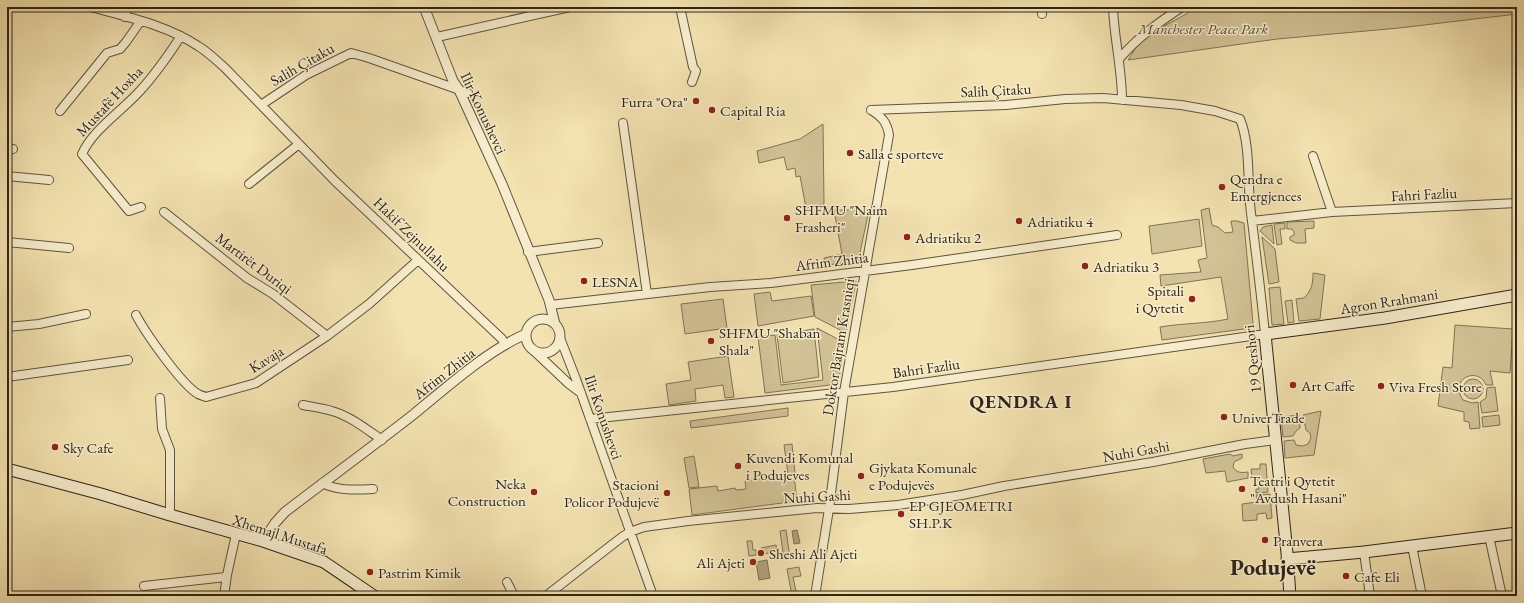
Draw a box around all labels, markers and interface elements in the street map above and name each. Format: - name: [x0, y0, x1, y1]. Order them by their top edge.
- park label: Manchester Peace Park: [1137, 19, 1268, 38]
- street label: Salih Çitaku: [267, 38, 338, 90]
- street label: Mustafë Hoxha: [72, 62, 146, 140]
- street label: Ilir Konushevci: [457, 69, 511, 157]
- street label: Salih Çitaku: [960, 79, 1032, 101]
- place label: Furra "Ora": [621, 92, 688, 111]
- marker: Furra "Ora": [691, 96, 701, 106]
- place label: Capital Ria: [720, 101, 786, 120]
- marker: Capital Ria: [707, 105, 717, 115]
- place label: Salla e sporteve: [858, 144, 944, 163]
- marker: Salla e sporteve: [845, 148, 855, 158]
- place label: Qendra e Emergjences: [1230, 169, 1302, 205]
- marker: Qendra e Emergjences: [1217, 182, 1227, 192]
- street label: Fahri Fazliu: [1390, 183, 1458, 205]
- street label: Hakif Zejnullahu: [370, 193, 454, 275]
- place label: SHFMU "Naim Frasheri": [795, 200, 888, 236]
- place label: Adriatiku 4: [1026, 212, 1094, 231]
- marker: SHFMU "Naim Frasheri": [782, 213, 792, 223]
- marker: Adriatiku 4: [1014, 216, 1024, 226]
- street label: Martirët Duriqi: [212, 228, 296, 298]
- place label: Adriatiku 2: [914, 228, 982, 247]
- marker: Adriatiku 2: [902, 232, 912, 242]
- street label: Afrim Zhitia: [793, 247, 870, 275]
- place label: Adriatiku 3: [1092, 257, 1159, 276]
- marker: Adriatiku 3: [1080, 261, 1090, 271]
- place label: LESNA: [592, 272, 639, 291]
- marker: LESNA: [579, 276, 589, 286]
- street label: Doktor Bajram Krasniqi: [818, 277, 858, 417]
- place label: Spitali i Qytetit: [1136, 281, 1184, 317]
- street label: Agron Rrahmani: [1338, 284, 1440, 318]
- marker: Spitali i Qytetit: [1187, 294, 1197, 304]
- place label: SHFMU "Shaban Shala": [719, 323, 820, 359]
- street label: 19 Qershori: [1239, 324, 1265, 394]
- marker: SHFMU "Shaban Shala": [706, 336, 716, 346]
- street label: Kavaja: [245, 341, 287, 377]
- street label: Afrim Zhitia: [408, 343, 479, 404]
- street label: Bahri Fazliu: [891, 354, 961, 382]
- street label: Ilir Konushevci: [581, 372, 627, 462]
- place label: Art Caffe: [1300, 376, 1355, 395]
- place label: Viva Fresh Store: [1389, 377, 1482, 396]
- marker: Art Caffe: [1288, 380, 1298, 390]
- marker: Viva Fresh Store: [1376, 381, 1386, 391]
- district label: QENDRA I: [970, 389, 1072, 414]
- place label: UniverTrade: [1232, 408, 1305, 427]
- marker: UniverTrade: [1219, 412, 1229, 422]
- street label: Nuhi Gashi: [1101, 436, 1171, 466]
- place label: Sky Cafe: [63, 438, 114, 457]
- marker: Sky Cafe: [50, 442, 60, 452]
- place label: Kuvendi Komunal i Podujeves: [746, 448, 853, 484]
- place label: Gjykata Komunale e Podujevës: [869, 458, 977, 494]
- marker: Kuvendi Komunal i Podujeves: [733, 461, 743, 471]
- marker: Gjykata Komunale e Podujevës: [856, 471, 866, 481]
- place label: Teatri i Qytetit "Avdush Hasani": [1250, 471, 1347, 507]
- place label: Neka Construction: [448, 474, 526, 510]
- place label: Stacioni Policor Podujevë: [564, 475, 659, 511]
- marker: Teatri i Qytetit "Avdush Hasani": [1237, 484, 1247, 494]
- street label: Nuhi Gashi: [783, 485, 851, 507]
- marker: Neka Construction: [529, 487, 539, 497]
- marker: Stacioni Policor Podujevë: [662, 488, 672, 498]
- place label: EP GJEOMETRI SH.P.K: [909, 496, 1013, 532]
- street label: Xhemajl Mustafa: [229, 509, 330, 558]
- marker: EP GJEOMETRI SH.P.K: [896, 509, 906, 519]
- place label: Pranvera: [1273, 531, 1323, 550]
- marker: Pranvera: [1260, 535, 1270, 545]
- place label: Sheshi Ali Ajeti: [769, 544, 858, 563]
- marker: Sheshi Ali Ajeti: [756, 548, 766, 558]
- district label: Podujevë: [1230, 552, 1316, 582]
- place label: Ali Ajeti: [695, 553, 745, 572]
- marker: Ali Ajeti: [748, 557, 758, 567]
- place label: Pastrim Kimik: [378, 563, 462, 582]
- marker: Pastrim Kimik: [365, 567, 375, 577]
- place label: Cafe Eli: [1354, 567, 1400, 586]
- marker: Cafe Eli: [1341, 571, 1351, 581]

